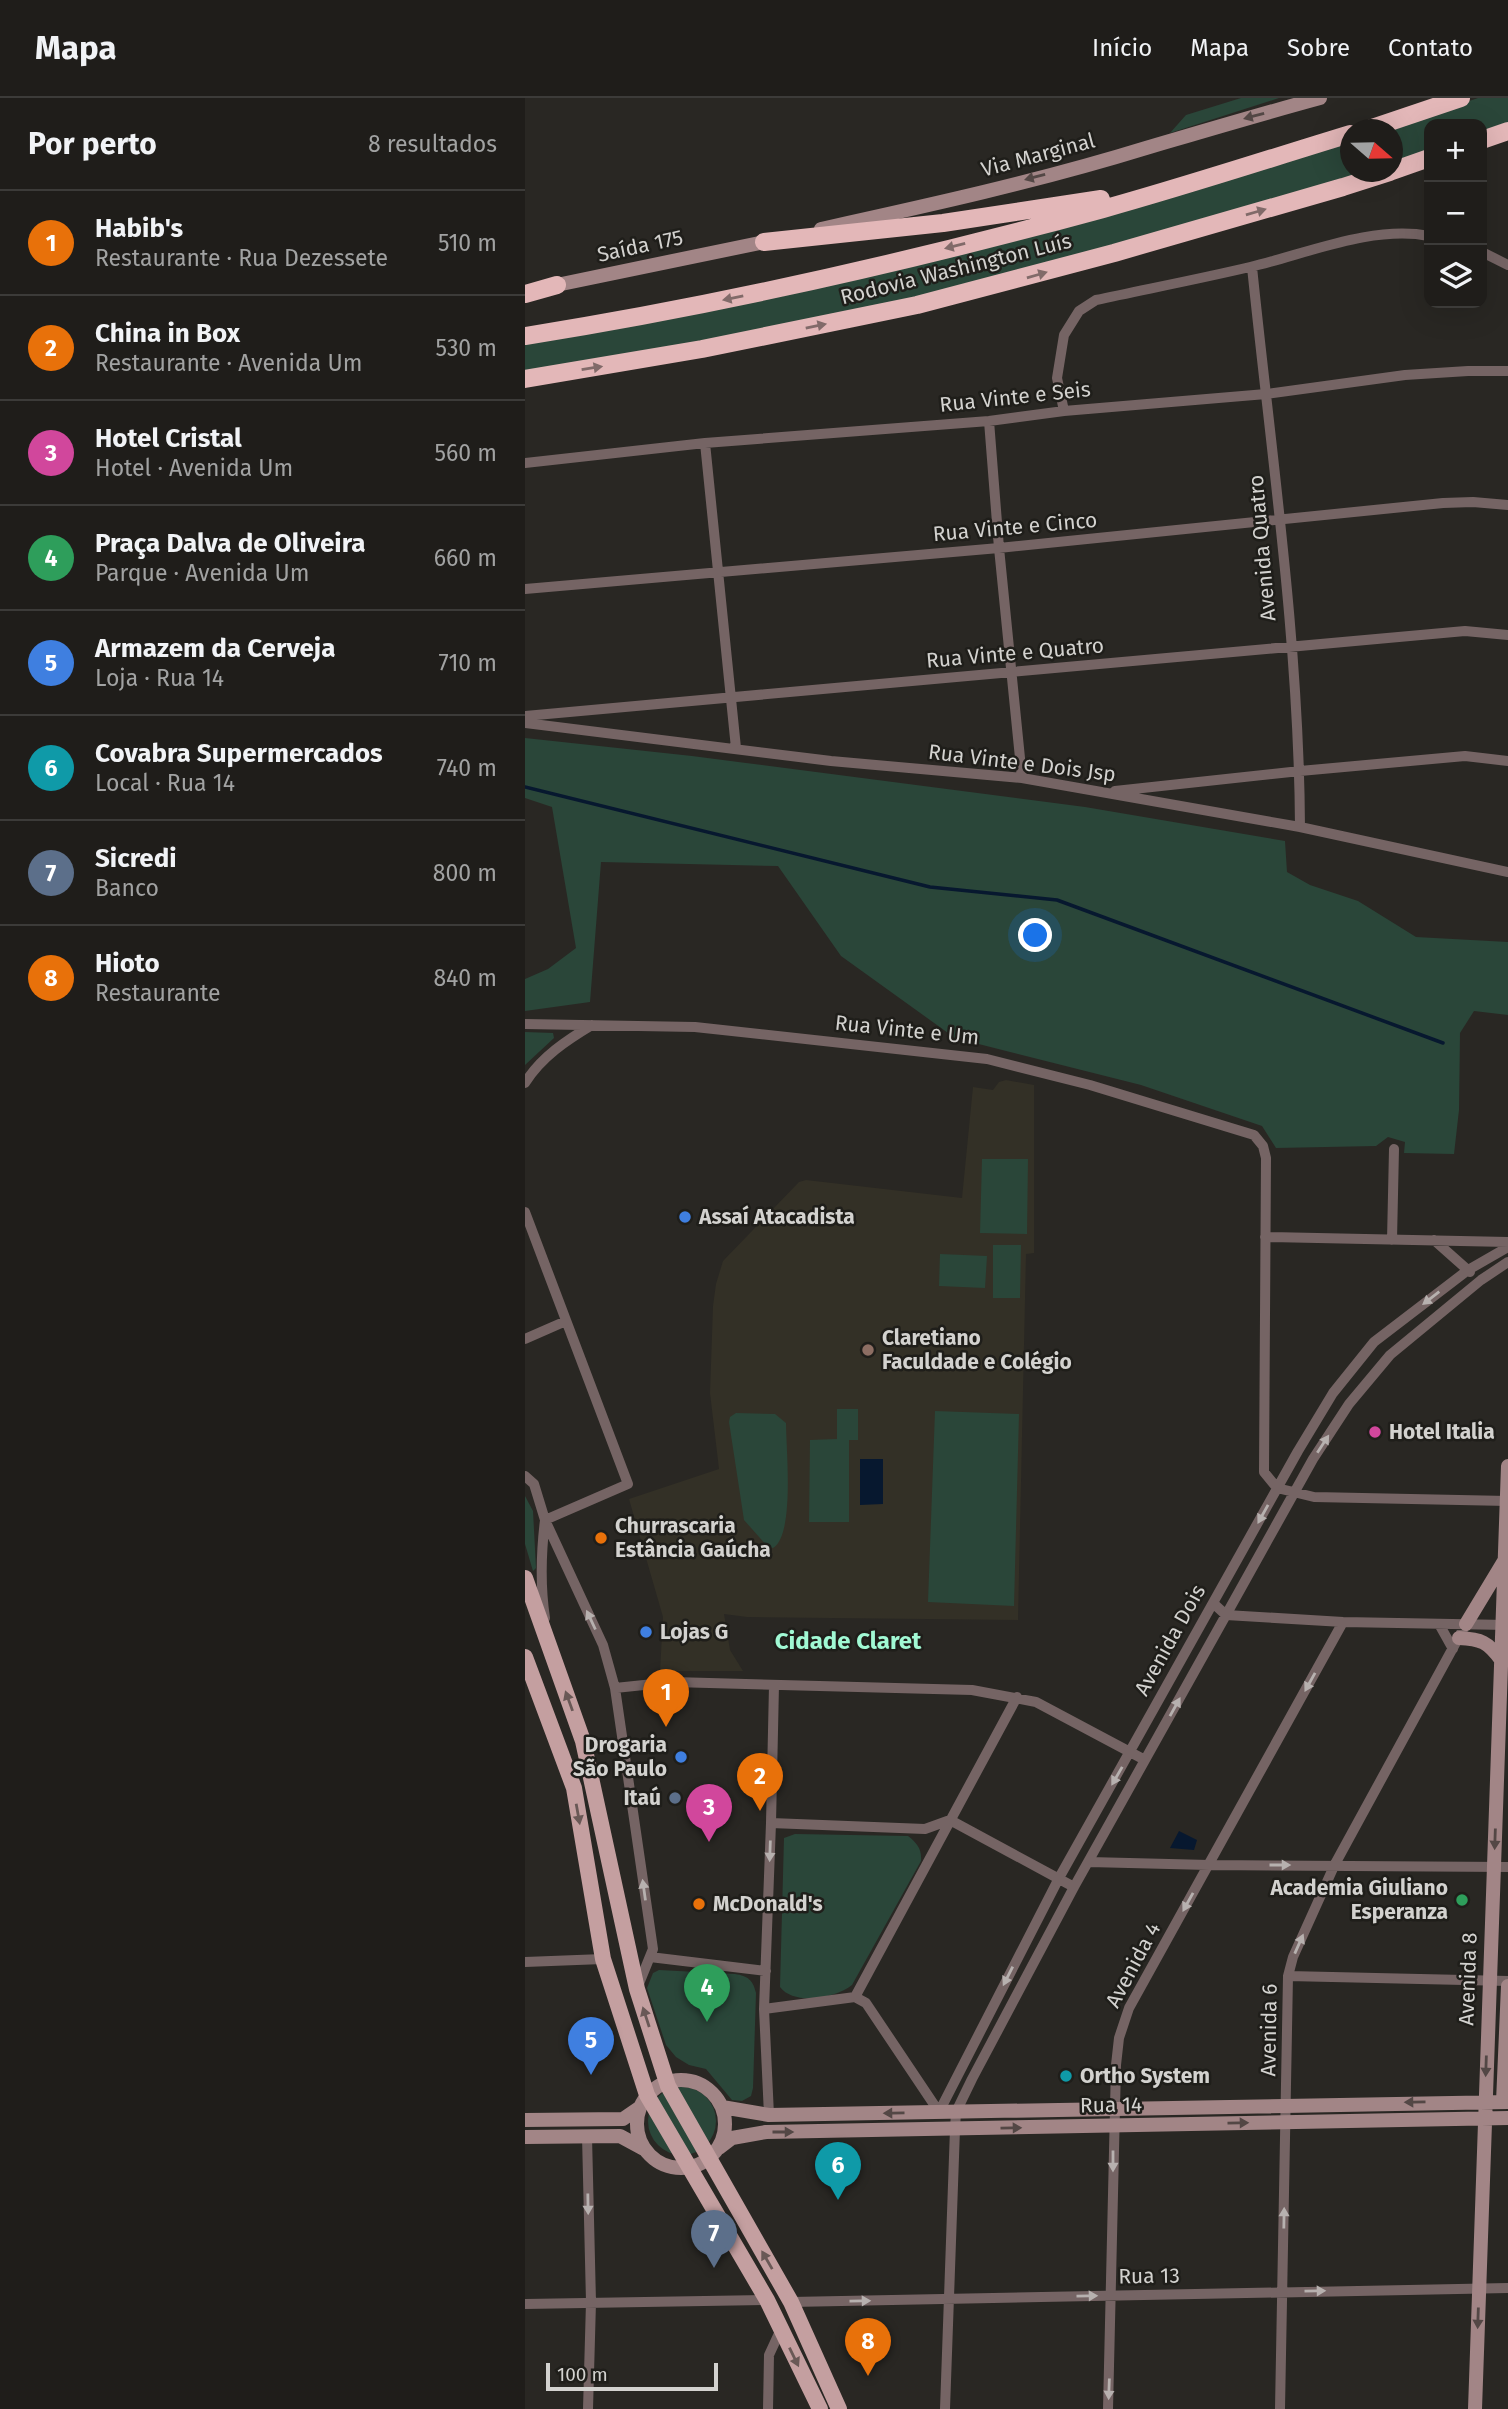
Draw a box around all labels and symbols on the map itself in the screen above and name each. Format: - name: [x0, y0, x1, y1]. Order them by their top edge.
- one-way arrow: [1243, 111, 1265, 122]
- north arrow: [1340, 119, 1403, 182]
- street label: Via Marginal: [978, 127, 1098, 183]
- one-way arrow: [1024, 173, 1045, 183]
- one-way arrow: [1245, 206, 1267, 217]
- street label: Saída 175: [595, 224, 685, 268]
- street label: Rodovia Washington Luís: [838, 228, 1074, 310]
- one-way arrow: [944, 241, 966, 252]
- one-way arrow: [1027, 269, 1049, 280]
- one-way arrow: [722, 292, 744, 303]
- one-way arrow: [805, 321, 827, 332]
- one-way arrow: [581, 362, 603, 373]
- street label: Rua Vinte e Seis: [938, 376, 1092, 418]
- street label: Avenida Quatro: [1243, 474, 1281, 622]
- street label: Rua Vinte e Cinco: [932, 507, 1098, 547]
- street label: Rua Vinte e Quatro: [925, 632, 1105, 674]
- street label: Rua Vinte e Dois Jsp: [927, 739, 1117, 787]
- your location: [1018, 918, 1052, 952]
- street label: Rua Vinte e Um: [834, 1009, 980, 1051]
- place label: Assaí Atacadista: [698, 1204, 855, 1230]
- marker: Assaí Atacadista: [677, 1209, 693, 1225]
- one-way arrow: [1422, 1291, 1440, 1305]
- place label: Claretiano Faculdade e Colégio: [882, 1325, 1072, 1375]
- marker: Claretiano Faculdade e Colégio: [860, 1342, 876, 1358]
- place label: Hotel Italia: [1389, 1419, 1495, 1445]
- marker: Hotel Italia: [1367, 1424, 1383, 1440]
- one-way arrow: [1316, 1435, 1329, 1454]
- one-way arrow: [1258, 1504, 1270, 1524]
- place label: Churrascaria Estância Gaúcha: [615, 1513, 771, 1563]
- marker: Churrascaria Estância Gaúcha: [593, 1530, 609, 1546]
- street label: Avenida Dois: [1129, 1580, 1211, 1700]
- one-way arrow: [585, 1610, 597, 1630]
- place label: Lojas G: [660, 1619, 728, 1645]
- marker: Lojas G: [638, 1624, 654, 1640]
- district label: Cidade Claret: [775, 1627, 922, 1655]
- pin: 1: [643, 1669, 689, 1727]
- one-way arrow: [1304, 1672, 1316, 1691]
- one-way arrow: [563, 1691, 574, 1712]
- one-way arrow: [1169, 1697, 1181, 1716]
- place label: Drogaria São Paulo: [573, 1732, 667, 1782]
- marker: Drogaria São Paulo: [673, 1749, 689, 1765]
- pin: 2: [737, 1753, 783, 1811]
- one-way arrow: [1111, 1767, 1123, 1786]
- pin: 3: [686, 1784, 732, 1842]
- place label: Itaú: [623, 1785, 661, 1811]
- marker: Itaú: [667, 1790, 683, 1806]
- one-way arrow: [573, 1803, 584, 1825]
- one-way arrow: [1489, 1828, 1500, 1850]
- one-way arrow: [765, 1840, 776, 1862]
- one-way arrow: [1269, 1859, 1291, 1871]
- place label: Academia Giuliano Esperanza: [1269, 1875, 1448, 1925]
- one-way arrow: [639, 1879, 650, 1901]
- place label: McDonald's: [713, 1891, 823, 1917]
- one-way arrow: [1182, 1892, 1194, 1912]
- marker: Academia Giuliano Esperanza: [1454, 1892, 1470, 1908]
- marker: McDonald's: [691, 1896, 707, 1912]
- street label: Avenida 4: [1100, 1918, 1166, 2012]
- street label: Avenida 8: [1453, 1932, 1483, 2026]
- one-way arrow: [1293, 1934, 1305, 1954]
- pin: 4: [684, 1964, 730, 2022]
- one-way arrow: [1003, 1966, 1014, 1986]
- street label: Avenida 6: [1255, 1983, 1283, 2077]
- one-way arrow: [640, 2006, 650, 2027]
- pin: 5: [568, 2017, 614, 2075]
- one-way arrow: [1481, 2055, 1492, 2077]
- place label: Ortho System: [1080, 2063, 1210, 2089]
- marker: Ortho System: [1058, 2068, 1074, 2084]
- street label: Rua 14: [1080, 2091, 1142, 2119]
- one-way arrow: [1404, 2096, 1426, 2108]
- one-way arrow: [883, 2107, 905, 2119]
- one-way arrow: [1227, 2117, 1249, 2129]
- one-way arrow: [1000, 2122, 1022, 2134]
- one-way arrow: [772, 2126, 794, 2138]
- pin: 6: [815, 2142, 861, 2200]
- one-way arrow: [1107, 2151, 1119, 2173]
- one-way arrow: [583, 2194, 594, 2216]
- one-way arrow: [1279, 2207, 1290, 2229]
- pin: 7: [691, 2210, 737, 2268]
- one-way arrow: [761, 2250, 773, 2269]
- street label: Rua 13: [1118, 2262, 1180, 2290]
- one-way arrow: [1304, 2286, 1326, 2297]
- one-way arrow: [1076, 2290, 1098, 2302]
- one-way arrow: [849, 2295, 871, 2306]
- one-way arrow: [1473, 2307, 1484, 2329]
- pin: 8: [845, 2318, 891, 2376]
- one-way arrow: [789, 2347, 800, 2367]
- scale bar: [546, 2360, 717, 2392]
- one-way arrow: [1103, 2378, 1114, 2400]

